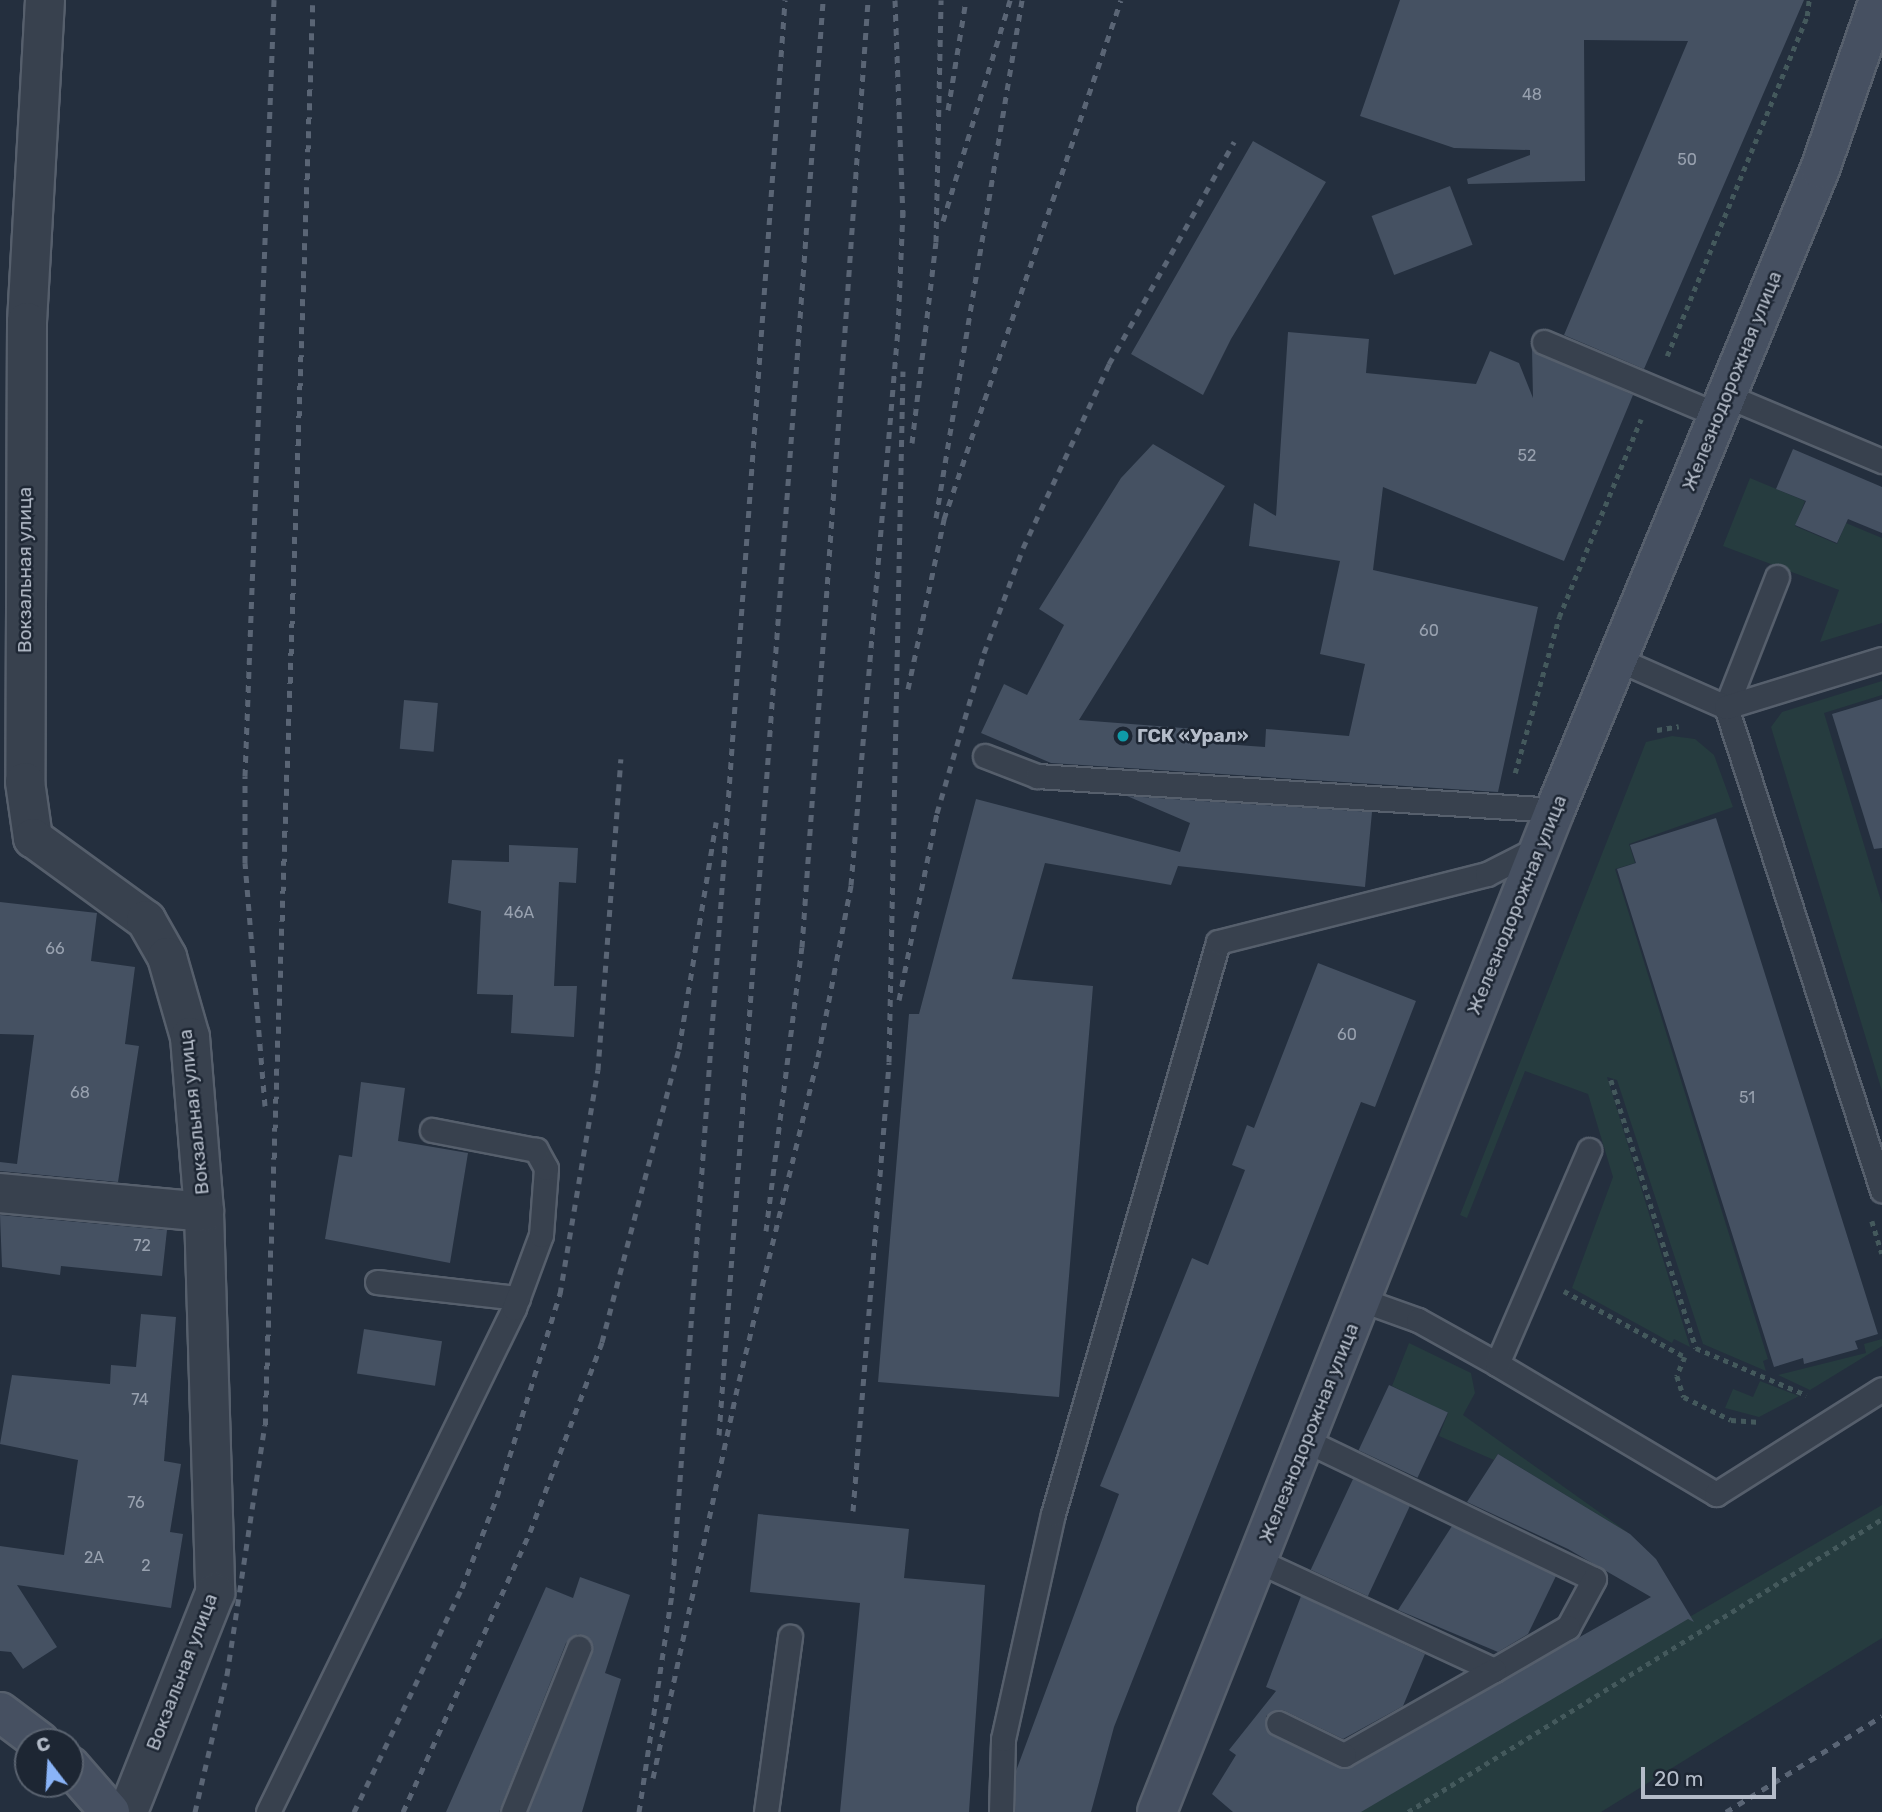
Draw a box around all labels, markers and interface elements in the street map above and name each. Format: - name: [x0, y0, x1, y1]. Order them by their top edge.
- house number: 48: [1522, 85, 1542, 105]
- house number: 50: [1677, 150, 1697, 170]
- street label: Железнодорожная улица: [1677, 268, 1787, 494]
- house number: 52: [1518, 446, 1536, 466]
- street label: Вокзальная улица: [14, 487, 36, 653]
- house number: 60: [1419, 621, 1439, 641]
- place label: ГСК «Урал»: [1137, 725, 1248, 747]
- marker: ГСК «Урал»: [1115, 728, 1131, 744]
- street label: Железнодорожная улица: [1462, 792, 1572, 1018]
- house number: 46А: [504, 903, 534, 923]
- house number: 66: [45, 939, 65, 959]
- house number: 60: [1337, 1025, 1357, 1045]
- street label: Вокзальная улица: [174, 1028, 214, 1196]
- house number: 68: [70, 1083, 90, 1103]
- house number: 51: [1739, 1088, 1755, 1108]
- house number: 72: [133, 1236, 151, 1256]
- street label: Железнодорожная улица: [1254, 1320, 1364, 1546]
- house number: 74: [131, 1390, 149, 1410]
- house number: 76: [127, 1493, 145, 1513]
- house number: 2А: [84, 1548, 104, 1568]
- house number: 2: [141, 1556, 151, 1576]
- street label: Вокзальная улица: [142, 1590, 222, 1754]
- north arrow: [14, 1728, 84, 1798]
- text: С: [34, 1731, 53, 1757]
- scale bar: [1644, 1752, 1779, 1796]
- text: 20 m: [1654, 1766, 1703, 1791]

